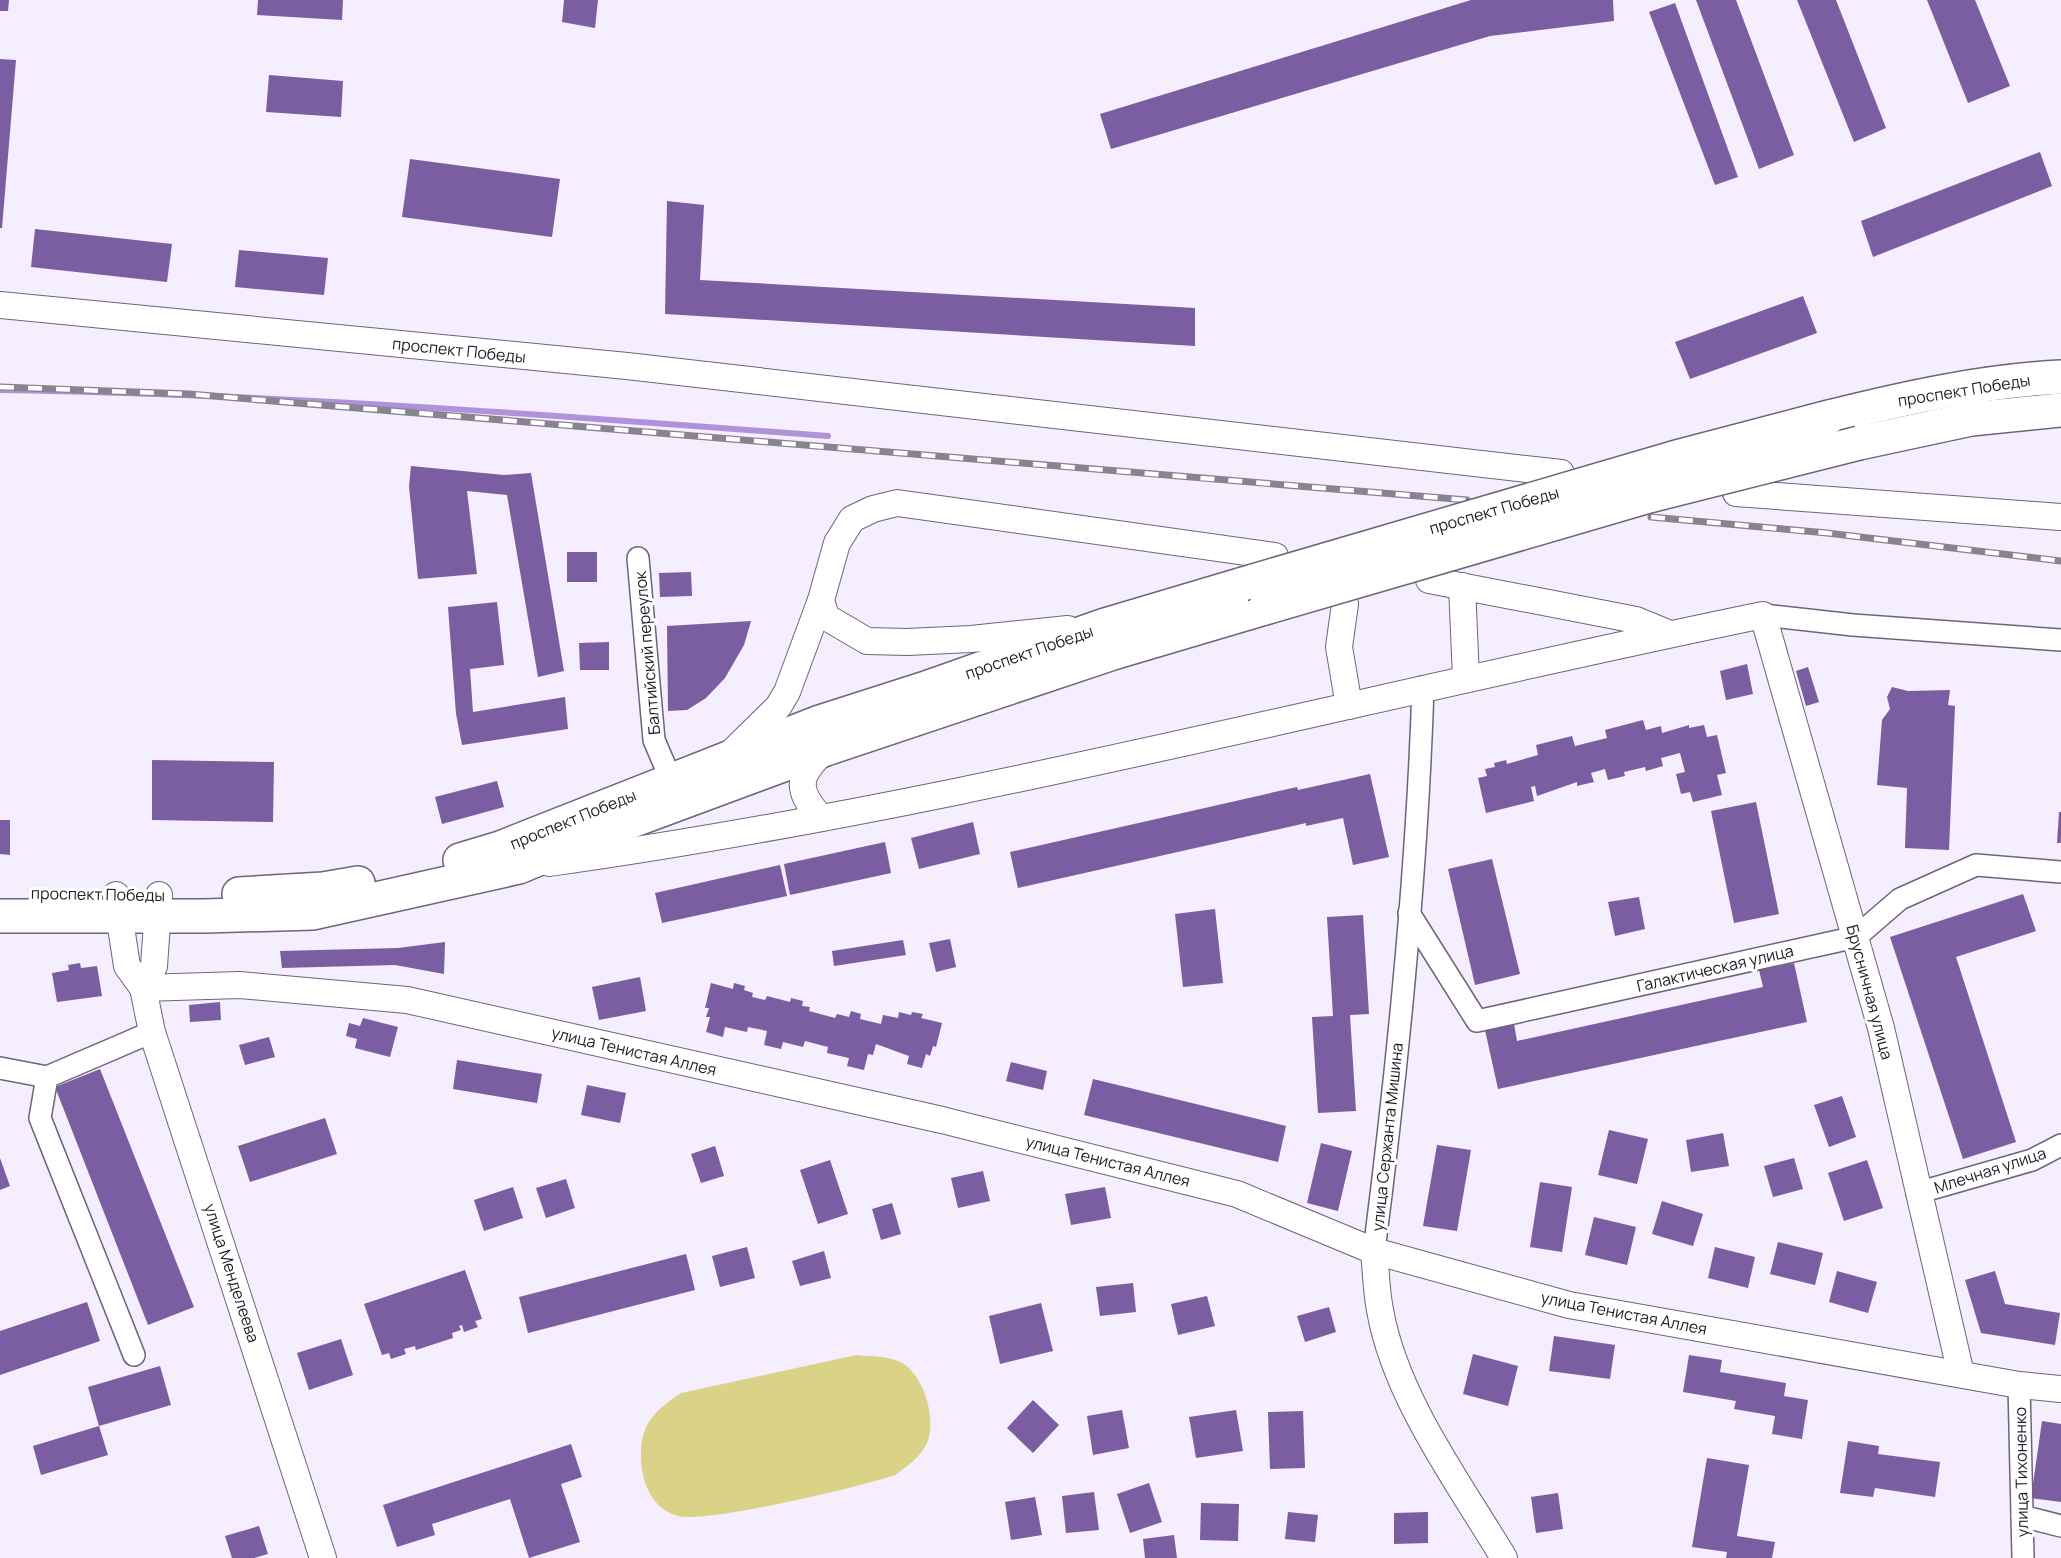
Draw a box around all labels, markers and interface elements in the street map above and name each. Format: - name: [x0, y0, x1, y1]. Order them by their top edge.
- street label: проспект Победы: [391, 332, 527, 368]
- street label: проспект Победы: [1896, 369, 2032, 411]
- street label: проспект Победы: [1427, 481, 1561, 539]
- street label: Балтийский переулок: [629, 569, 665, 736]
- street label: проспект Победы: [962, 620, 1096, 684]
- street label: проспект Победы: [507, 784, 639, 854]
- street label: проспект Победы: [31, 882, 165, 906]
- street label: Брусничная улица: [1841, 922, 1899, 1062]
- street label: Галактическая улица: [1634, 939, 1796, 997]
- street label: улица Тенистая Аллея: [549, 1021, 719, 1081]
- street label: улица Сержанта Мишина: [1366, 1042, 1408, 1232]
- street label: улица Тенистая Аллея: [1024, 1130, 1192, 1192]
- street label: Млечная улица: [1931, 1142, 2049, 1198]
- street label: улица Менделеева: [199, 1201, 265, 1345]
- street label: улица Тенистая Аллея: [1539, 1286, 1709, 1340]
- street label: улица Тихоненко: [2009, 1407, 2033, 1537]

